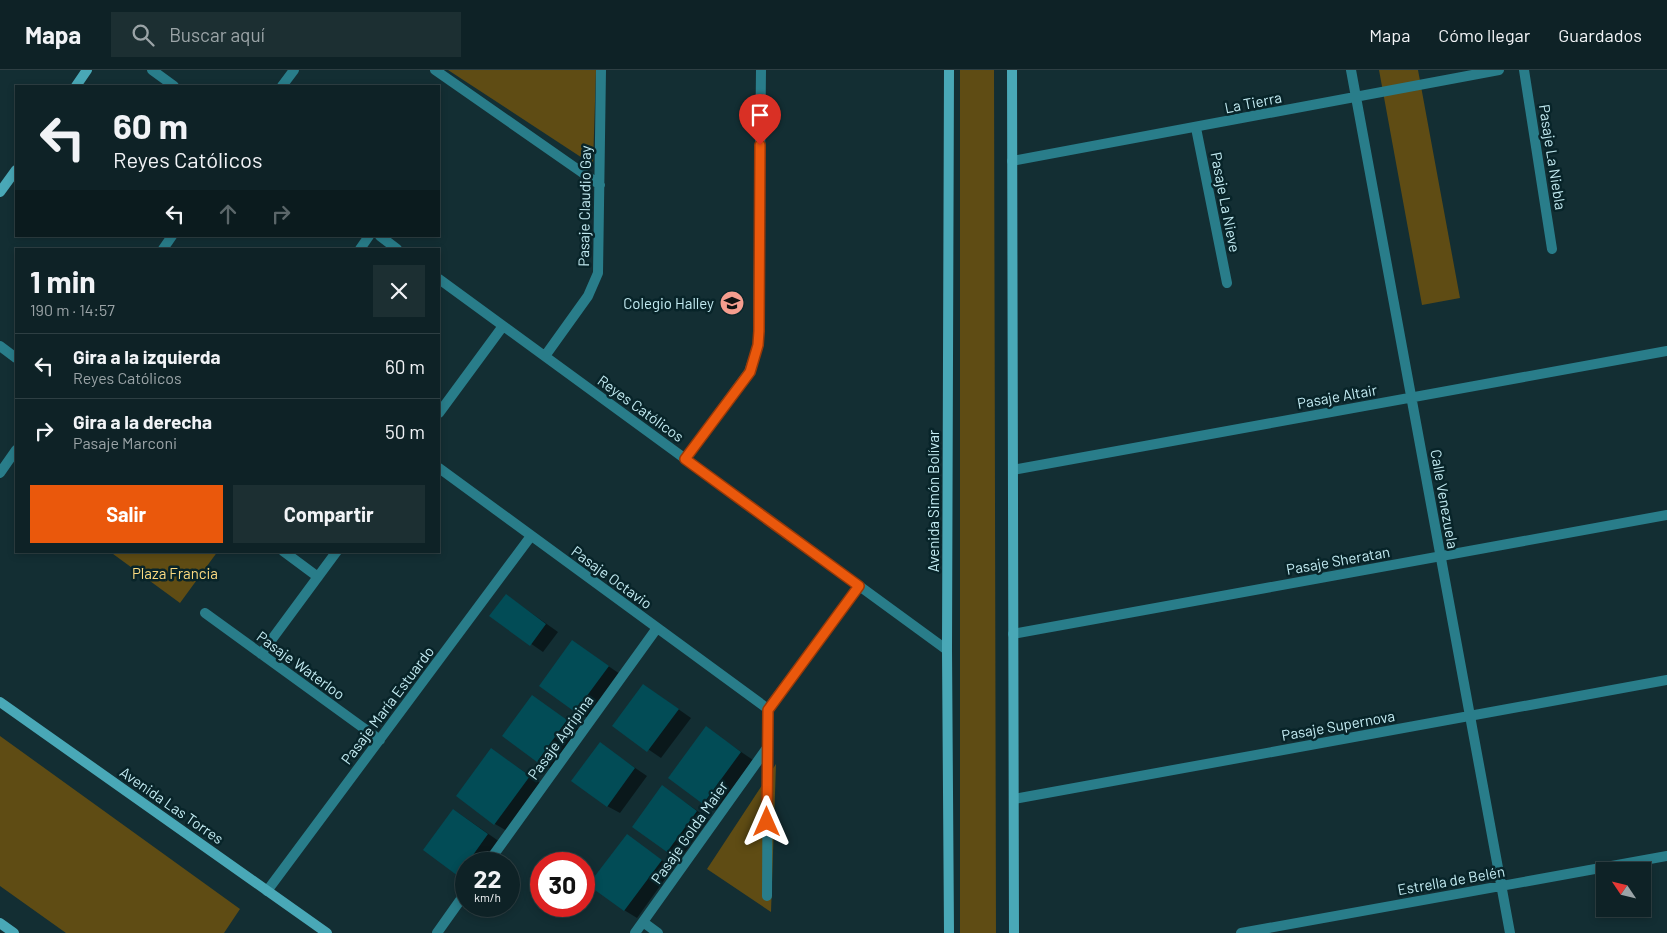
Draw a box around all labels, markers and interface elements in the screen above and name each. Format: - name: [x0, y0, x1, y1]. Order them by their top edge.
- search box: [111, 12, 461, 57]
- text: Mapa: [25, 20, 81, 49]
- icon: search: [129, 21, 157, 49]
- text: Buscar aquí: [169, 23, 265, 46]
- text: Mapa: [1369, 24, 1410, 46]
- text: Cómo llegar: [1438, 24, 1530, 46]
- text: Guardados: [1558, 24, 1642, 46]
- street label: La Tierra: [1223, 88, 1283, 116]
- pin: [739, 94, 781, 145]
- icon: arrive: [746, 101, 774, 129]
- street label: Pasaje La Niebla: [1536, 103, 1570, 211]
- text: 60 m: [113, 104, 188, 146]
- icon: left: [30, 105, 95, 170]
- street label: Pasaje Claudio Gay: [574, 145, 594, 267]
- text: Reyes Católicos: [113, 146, 263, 172]
- street label: Pasaje La Nieve: [1207, 150, 1245, 254]
- icon: left: [161, 200, 189, 228]
- icon: ahead: [214, 200, 242, 228]
- icon: right: [267, 200, 295, 228]
- text: 1 min: [30, 263, 96, 299]
- button: close: [373, 265, 425, 317]
- school or university icon: Colegio Halley: [719, 290, 745, 316]
- place label: Colegio Halley: [623, 294, 714, 312]
- text: 190 m · 14:57: [30, 300, 115, 319]
- text: Gira a la izquierda: [73, 345, 221, 368]
- icon: left: [30, 352, 58, 380]
- text: 60 m: [385, 355, 425, 378]
- text: Reyes Católicos: [73, 368, 182, 387]
- street label: Reyes Católicos: [594, 371, 688, 445]
- street label: Pasaje Altair: [1296, 380, 1379, 412]
- text: Gira a la derecha: [73, 410, 212, 433]
- icon: right: [30, 417, 58, 445]
- text: 50 m: [385, 420, 425, 443]
- street label: Avenida Simón Bolívar: [924, 429, 942, 572]
- text: Pasaje Marconi: [73, 433, 177, 452]
- street label: Calle Venezuela: [1427, 448, 1463, 550]
- button: Salir: [30, 485, 223, 543]
- button: Compartir: [233, 485, 425, 543]
- street label: Pasaje Octavio: [568, 542, 656, 612]
- street label: Pasaje Sheratan: [1285, 542, 1391, 578]
- park label: Plaza Francia: [132, 564, 218, 582]
- street label: Pasaje Waterloo: [253, 627, 349, 703]
- street label: Pasaje María Estuardo: [337, 643, 437, 767]
- street label: Pasaje Agripina: [523, 691, 597, 783]
- street label: Pasaje Supernova: [1280, 706, 1396, 744]
- street label: Avenida Las Torres: [117, 763, 227, 847]
- street label: Pasaje Golda Maier: [647, 777, 731, 887]
- position arrow: [740, 795, 792, 847]
- speed limit sign: 30: [530, 852, 595, 917]
- street label: Estrella de Belén: [1396, 862, 1506, 898]
- north arrow: [1596, 862, 1651, 918]
- map controls: [1596, 862, 1651, 917]
- text: 22: [473, 863, 502, 893]
- text: km/h: [474, 890, 501, 904]

